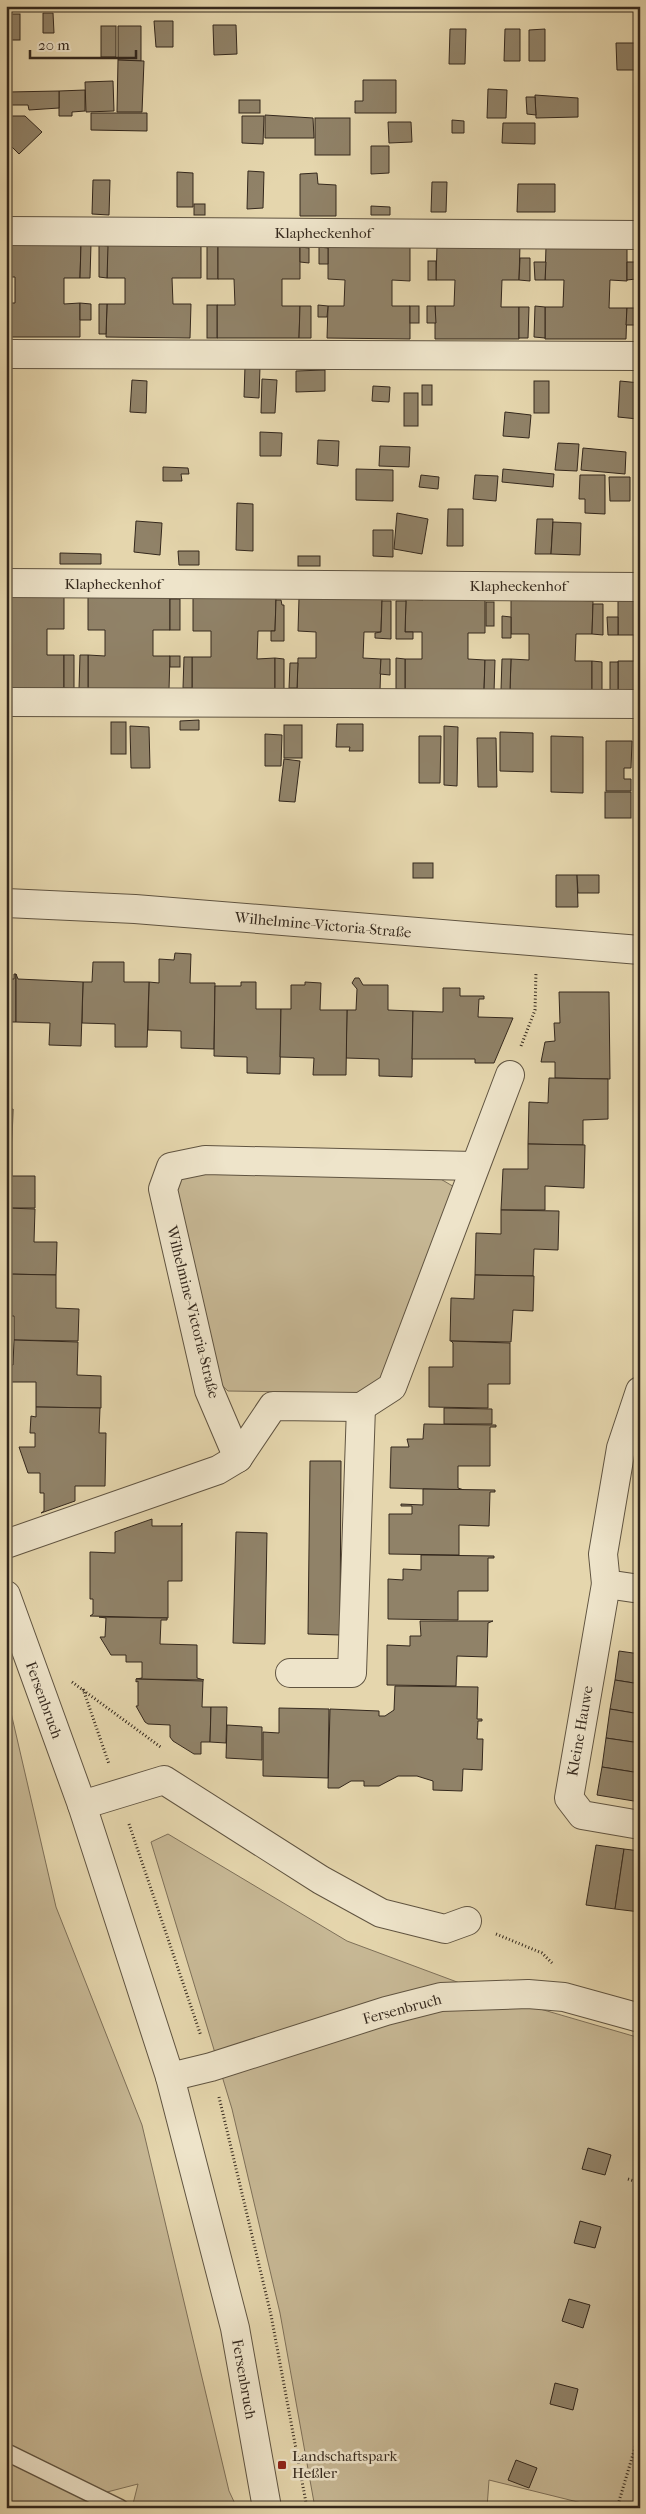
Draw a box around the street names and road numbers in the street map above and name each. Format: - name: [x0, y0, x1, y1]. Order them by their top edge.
- street label: Klapheckenhof: [275, 224, 374, 242]
- street label: Klapheckenhof: [65, 575, 164, 593]
- street label: Klapheckenhof: [470, 577, 569, 595]
- street label: Wilhelmine-Victoria-Straße: [233, 908, 413, 942]
- street label: Wilhelmine-Victoria-Straße: [163, 1223, 223, 1401]
- street label: Fersenbruch: [22, 1659, 66, 1742]
- street label: Kleine Hauwe: [563, 1684, 597, 1778]
- street label: Fersenbruch: [361, 1990, 444, 2028]
- street label: Fersenbruch: [228, 2338, 260, 2421]

